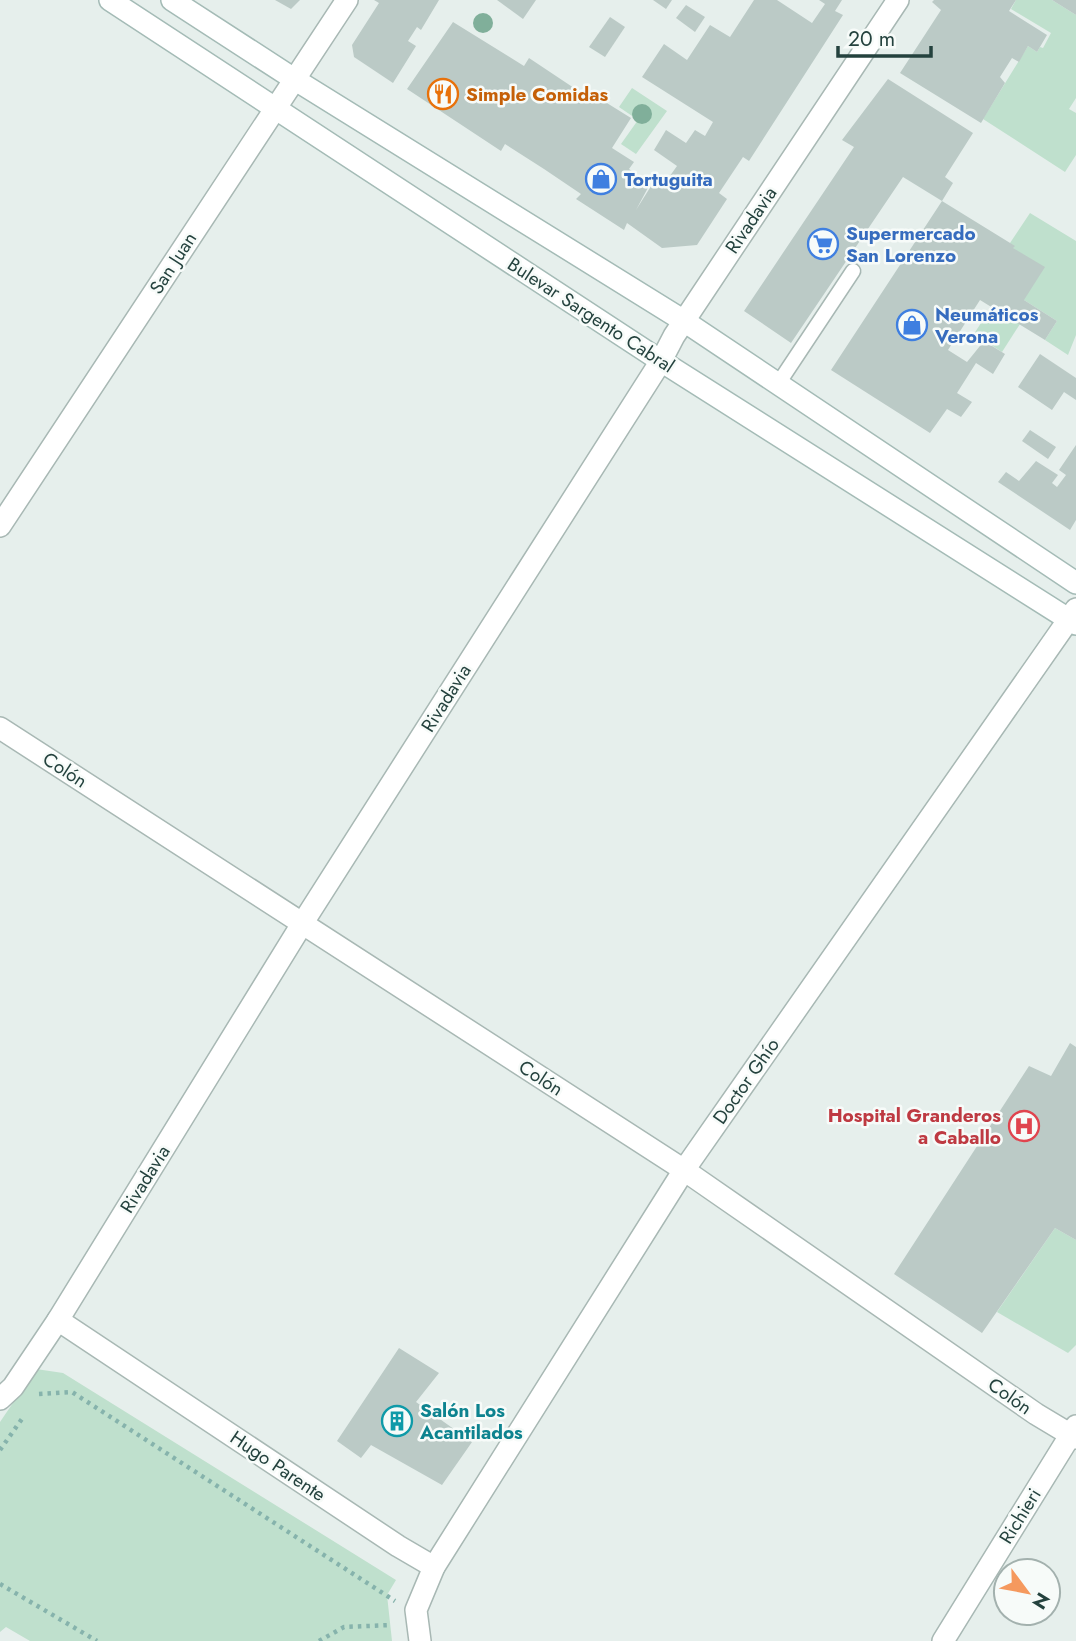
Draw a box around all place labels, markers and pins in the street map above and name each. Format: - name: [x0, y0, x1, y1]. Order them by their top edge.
- restaurant icon: Simple Comidas: [426, 77, 460, 111]
- place label: Simple Comidas: [466, 81, 608, 108]
- shop icon: Tortuguita: [584, 162, 618, 196]
- place label: Tortuguita: [624, 166, 713, 193]
- place label: Supermercado San Lorenzo: [846, 220, 976, 269]
- supermarket icon: Supermercado San Lorenzo: [806, 227, 840, 261]
- place label: Neumáticos Verona: [934, 301, 1039, 350]
- shop icon: Neumáticos Verona: [895, 308, 929, 342]
- place label: Hospital Granderos a Caballo: [828, 1102, 1001, 1151]
- hospital icon: Hospital Granderos a Caballo: [1007, 1109, 1041, 1143]
- place label: Salón Los Acantilados: [419, 1397, 523, 1446]
- building icon: Salón Los Acantilados: [380, 1404, 414, 1438]

